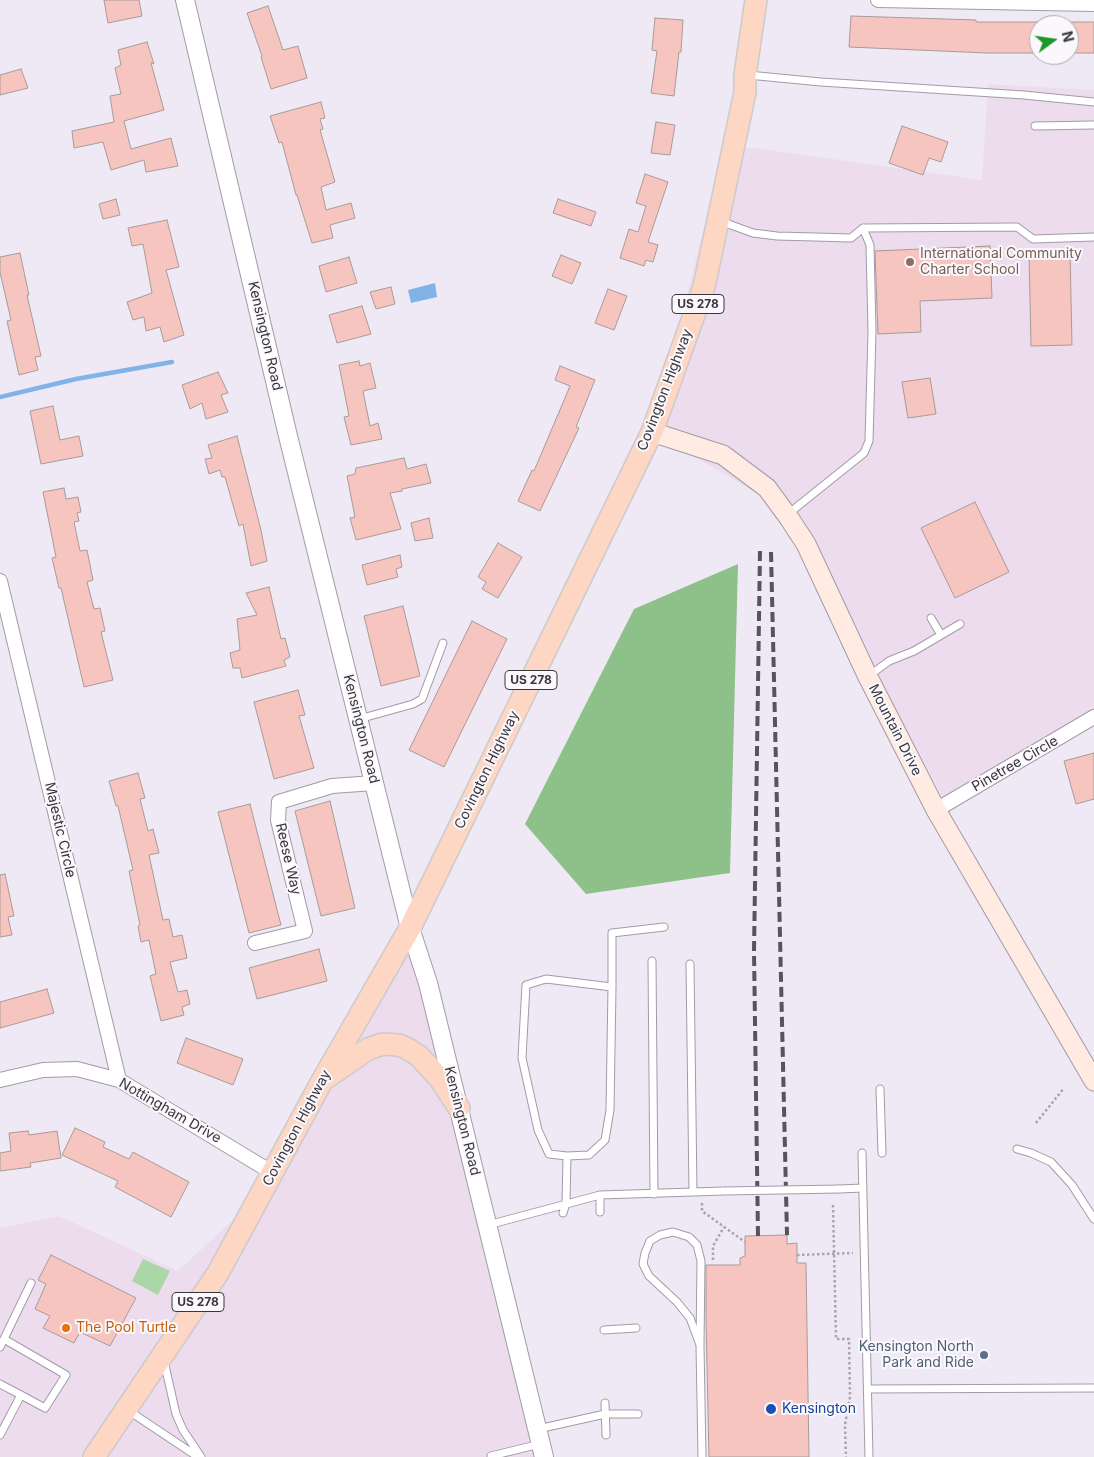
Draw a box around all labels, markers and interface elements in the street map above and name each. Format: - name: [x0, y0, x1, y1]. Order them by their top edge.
- north arrow: [1029, 15, 1079, 65]
- text: N: [1059, 29, 1078, 44]
- place label: International Community Charter School: [920, 246, 1082, 278]
- marker: International Community Charter School: [904, 256, 916, 268]
- street label: Kensington Road: [244, 280, 286, 392]
- road number: US 278: [672, 294, 724, 314]
- street label: Covington Highway: [634, 327, 696, 453]
- road number: US 278: [505, 670, 557, 690]
- street label: Kensington Road: [339, 673, 383, 785]
- street label: Mountain Drive: [865, 681, 925, 779]
- street label: Covington Highway: [451, 708, 523, 832]
- street label: Pinetree Circle: [969, 733, 1061, 795]
- street label: Majestic Circle: [41, 781, 79, 879]
- street label: Reese Way: [272, 821, 304, 897]
- street label: Kensington Road: [440, 1065, 484, 1177]
- street label: Covington Highway: [259, 1067, 335, 1189]
- street label: Nottingham Drive: [116, 1075, 224, 1147]
- road number: US 278: [172, 1292, 224, 1311]
- place label: The Pool Turtle: [76, 1320, 176, 1336]
- marker: The Pool Turtle: [60, 1322, 72, 1334]
- place label: Kensington North Park and Ride: [859, 1339, 974, 1371]
- marker: Kensington North Park and Ride: [978, 1349, 990, 1361]
- place label: Kensington: [782, 1401, 856, 1417]
- marker: Kensington: [764, 1402, 778, 1416]

